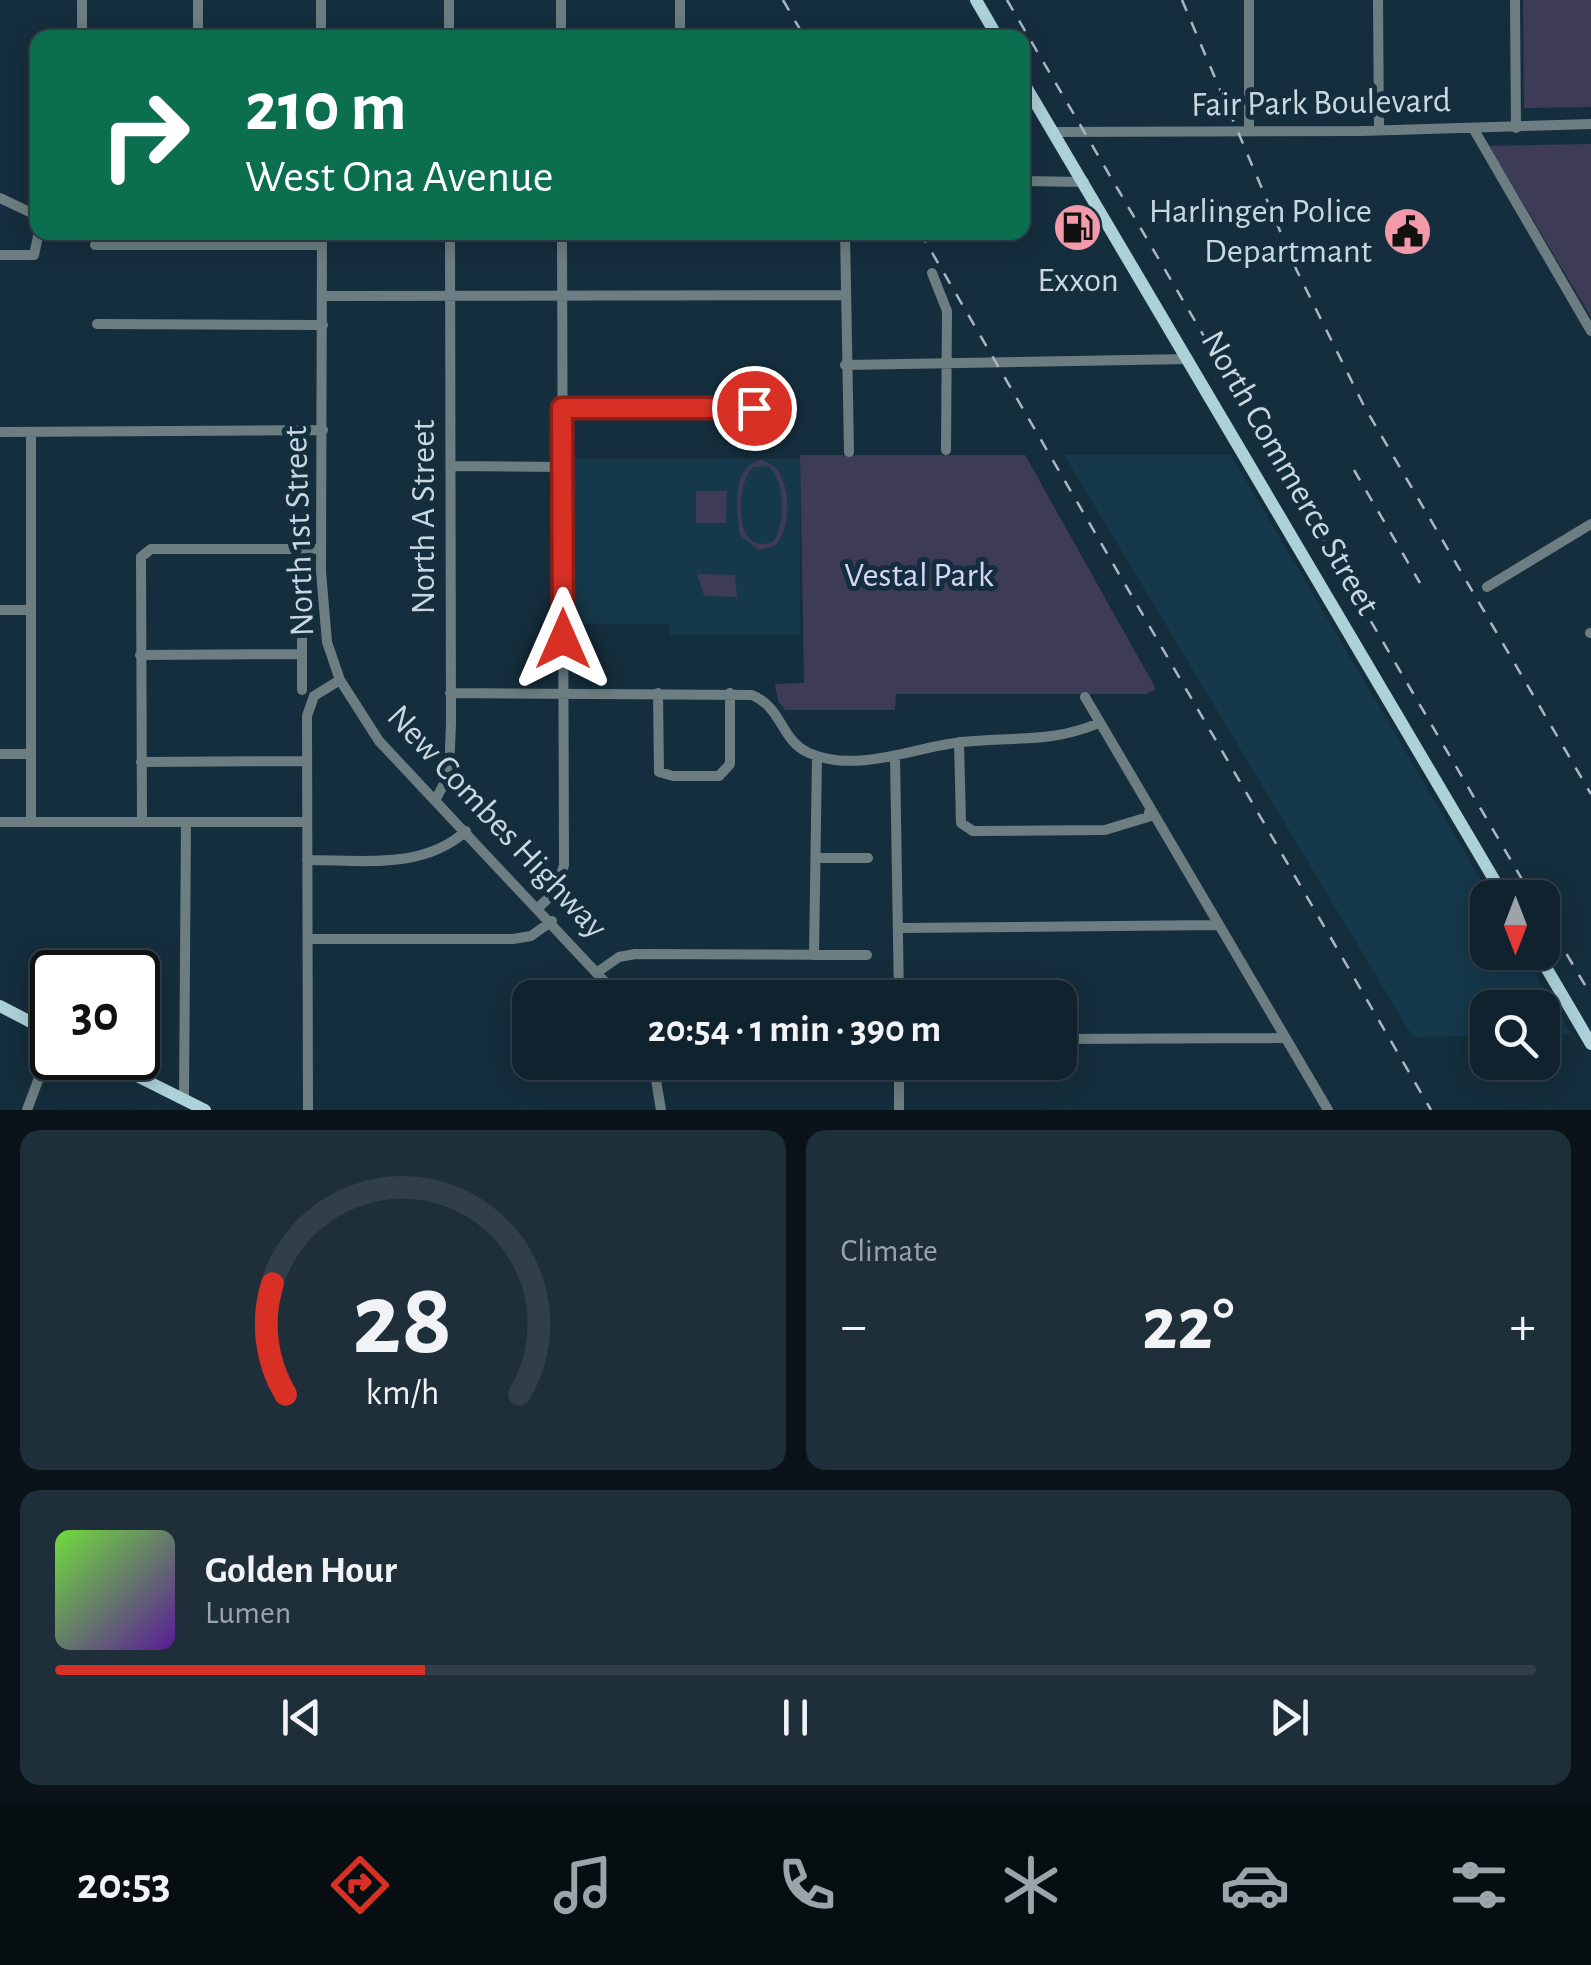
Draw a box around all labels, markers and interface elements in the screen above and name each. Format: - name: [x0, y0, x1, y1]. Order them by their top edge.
- icon: right: [80, 70, 210, 200]
- text: 210 m: [245, 73, 407, 143]
- street label: Fair Park Boulevard: [1191, 83, 1451, 123]
- text: West Ona Avenue: [245, 155, 554, 200]
- place label: Harlingen Police Departmant: [1149, 194, 1372, 269]
- fuel station icon: Exxon: [1052, 202, 1104, 254]
- public building icon: Harlingen Police Departmant: [1381, 205, 1433, 257]
- place label: Exxon: [1037, 263, 1119, 298]
- street label: North Commerce Street: [1194, 325, 1386, 621]
- pin: [712, 366, 797, 451]
- icon: arrive: [727, 381, 782, 436]
- street label: North A Street: [406, 420, 441, 614]
- street label: North 1st Street: [278, 425, 320, 637]
- park label: Vestal Park: [844, 558, 994, 593]
- position arrow: [511, 587, 615, 691]
- street label: New Combes Highway: [380, 699, 614, 945]
- north arrow: [1470, 880, 1560, 970]
- map controls: [1470, 880, 1560, 1080]
- speed limit sign: 30: [30, 950, 160, 1080]
- button: search: [1470, 990, 1560, 1080]
- text: 20:54 · 1 min · 390 m: [648, 1011, 941, 1049]
- text: Climate: [841, 1235, 938, 1267]
- text: 28: [353, 1269, 453, 1373]
- text: 22°: [1142, 1288, 1235, 1363]
- text: −: [841, 1299, 867, 1354]
- text: +: [1510, 1299, 1536, 1354]
- text: km/h: [366, 1375, 440, 1411]
- text: Golden Hour: [205, 1552, 397, 1590]
- text: Lumen: [205, 1597, 291, 1629]
- icon: previous: [274, 1690, 329, 1745]
- icon: pause: [768, 1690, 823, 1745]
- icon: next: [1262, 1690, 1317, 1745]
- icon: directions: [325, 1850, 395, 1920]
- icon: music: [548, 1850, 618, 1920]
- icon: phone: [772, 1850, 842, 1920]
- icon: climate: [996, 1850, 1066, 1920]
- icon: car: [1220, 1850, 1290, 1920]
- icon: filters: [1444, 1850, 1514, 1920]
- text: 20:53: [77, 1862, 171, 1907]

